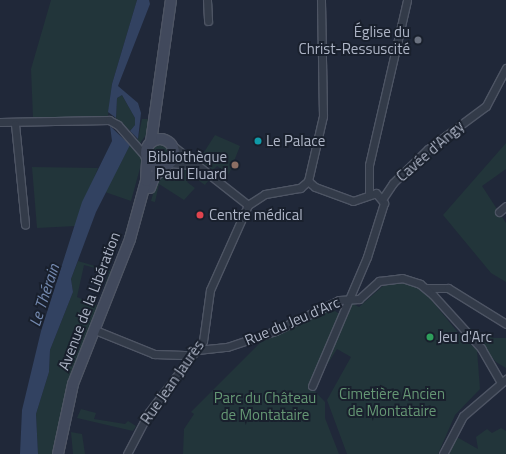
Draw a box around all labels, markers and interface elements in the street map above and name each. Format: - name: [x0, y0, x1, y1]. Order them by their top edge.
- place label: Église du Christ-Ressuscité: [299, 22, 410, 57]
- marker: Église du Christ-Ressuscité: [413, 35, 423, 45]
- street label: Cavée d'Angy: [393, 117, 467, 185]
- place label: Le Palace: [266, 132, 325, 150]
- marker: Le Palace: [253, 136, 263, 146]
- place label: Bibliothèque Paul Eluard: [148, 147, 227, 182]
- marker: Bibliothèque Paul Eluard: [230, 160, 240, 170]
- place label: Centre médical: [209, 206, 303, 224]
- marker: Centre médical: [194, 209, 206, 221]
- street label: Avenue de la Libération: [54, 229, 124, 373]
- water label: Le Thérain: [25, 261, 63, 329]
- street label: Rue du Jeu d'Arc: [242, 293, 342, 349]
- place label: Jeu d'Arc: [438, 328, 492, 346]
- marker: Jeu d'Arc: [425, 332, 435, 342]
- street label: Rue Jean Jaurès: [136, 337, 208, 427]
- park label: Cimetière Ancien de Montataire: [339, 384, 445, 419]
- park label: Parc du Château de Montataire: [214, 388, 316, 423]

